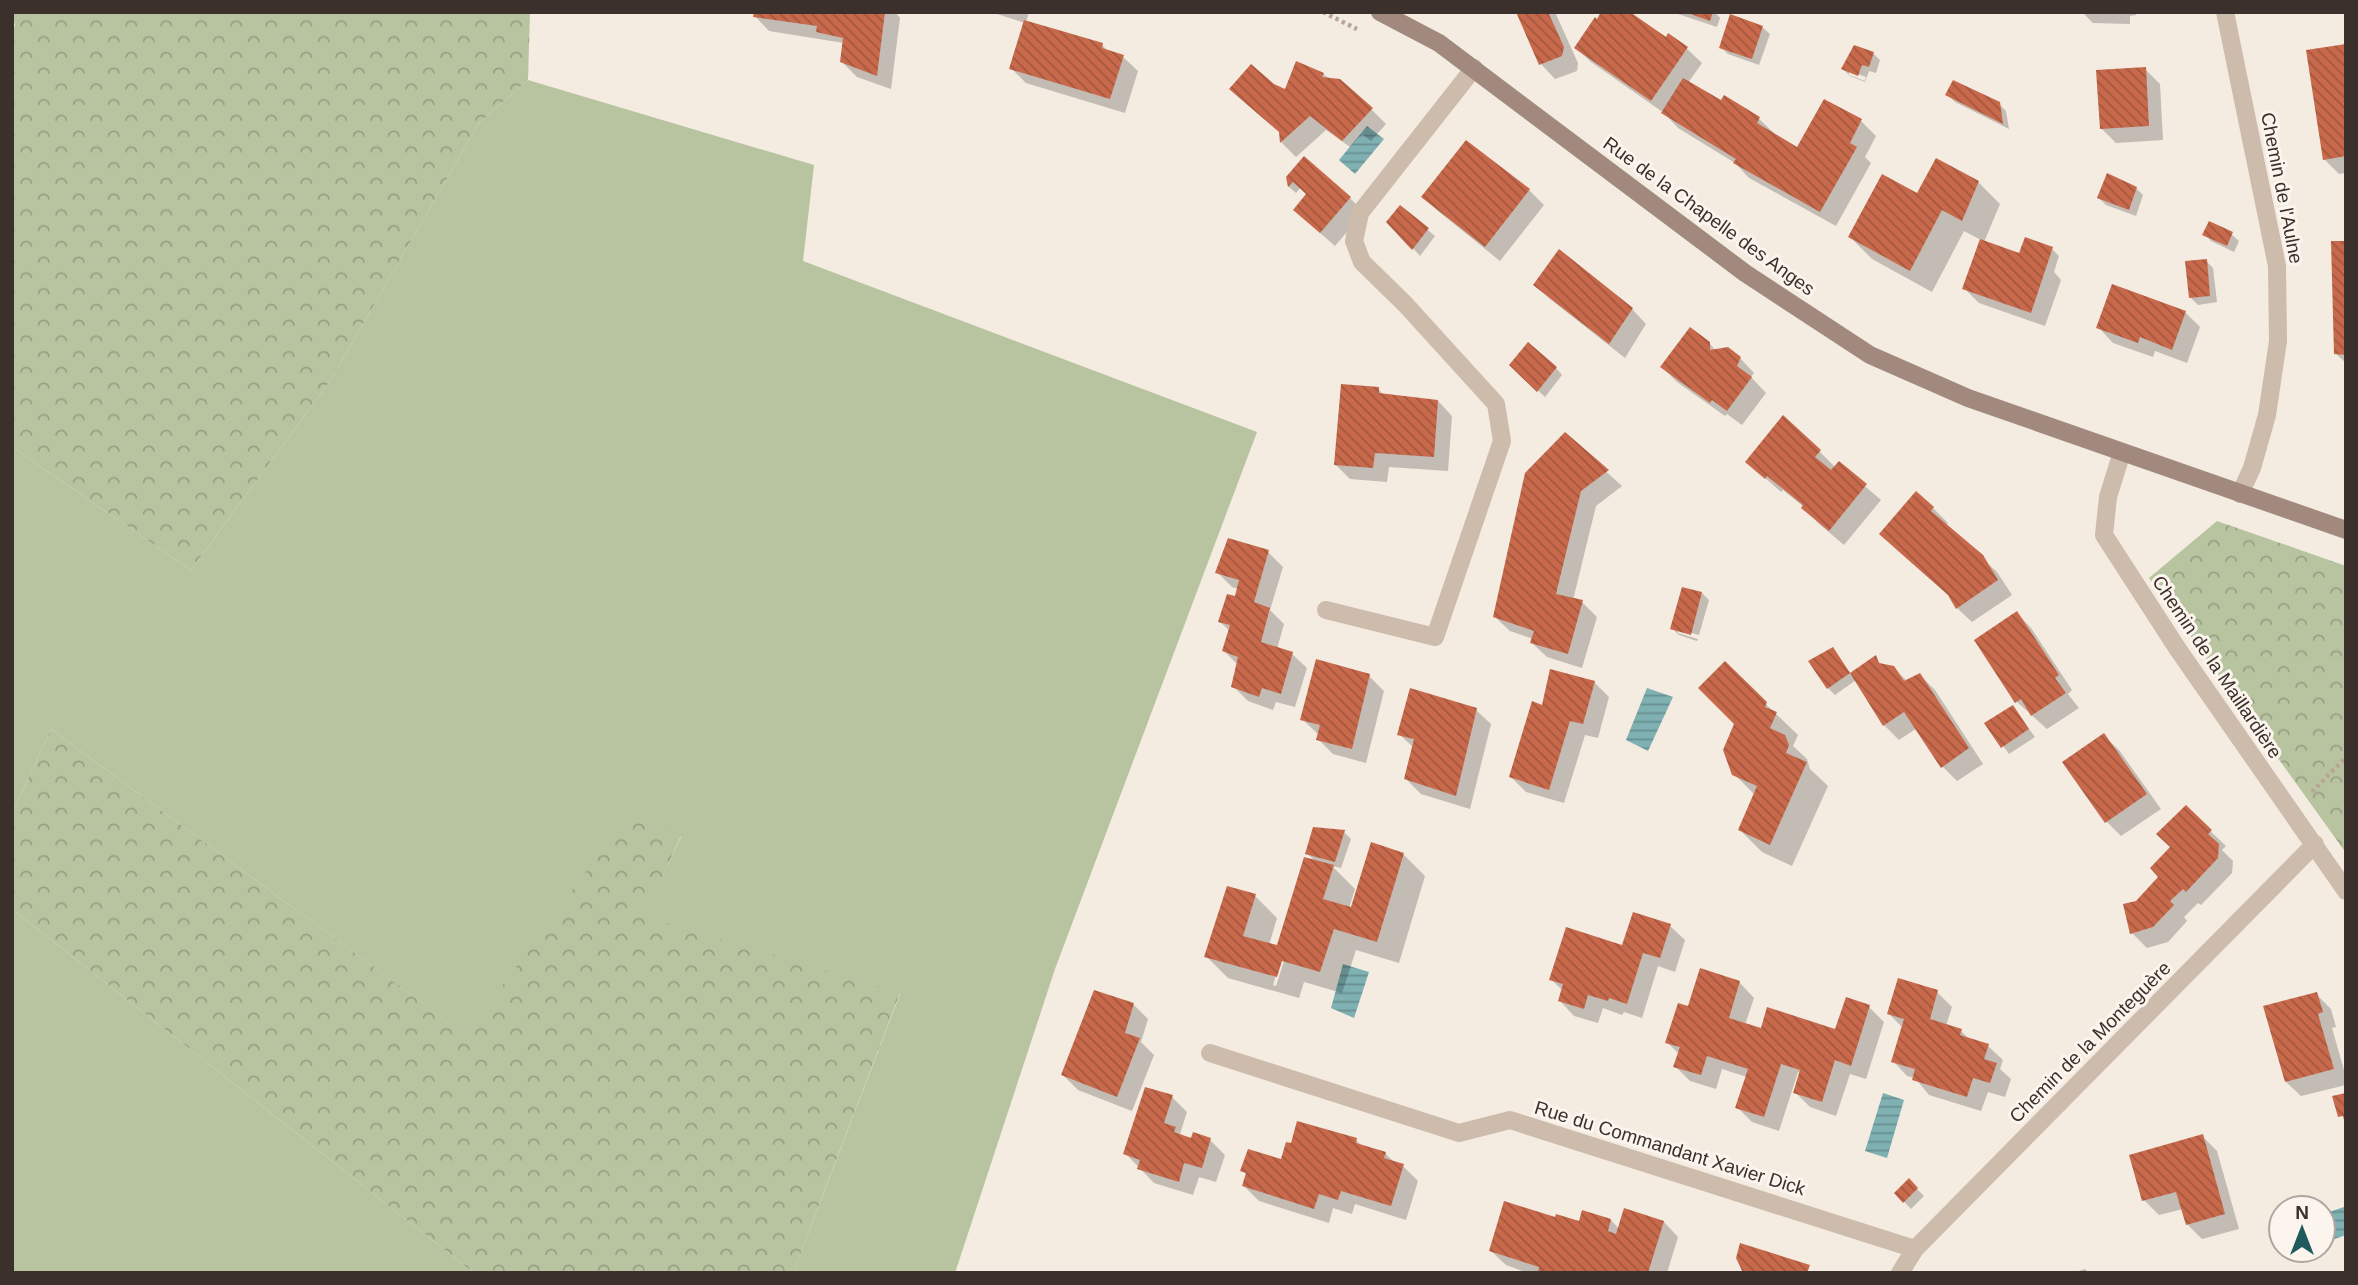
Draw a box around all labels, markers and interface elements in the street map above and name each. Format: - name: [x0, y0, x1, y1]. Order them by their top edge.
- street label: Chemin de l'Aulne: [2257, 111, 2307, 265]
- street label: Rue de la Chapelle des Anges: [1599, 132, 1819, 300]
- street label: Chemin de la Maillardière: [2148, 572, 2286, 762]
- street label: Chemin de la Monteguère: [2005, 957, 2175, 1127]
- street label: Rue du Commandant Xavier Dick: [1532, 1097, 1808, 1199]
- north arrow: [2267, 1194, 2337, 1264]
- text: N: [2295, 1202, 2309, 1223]

